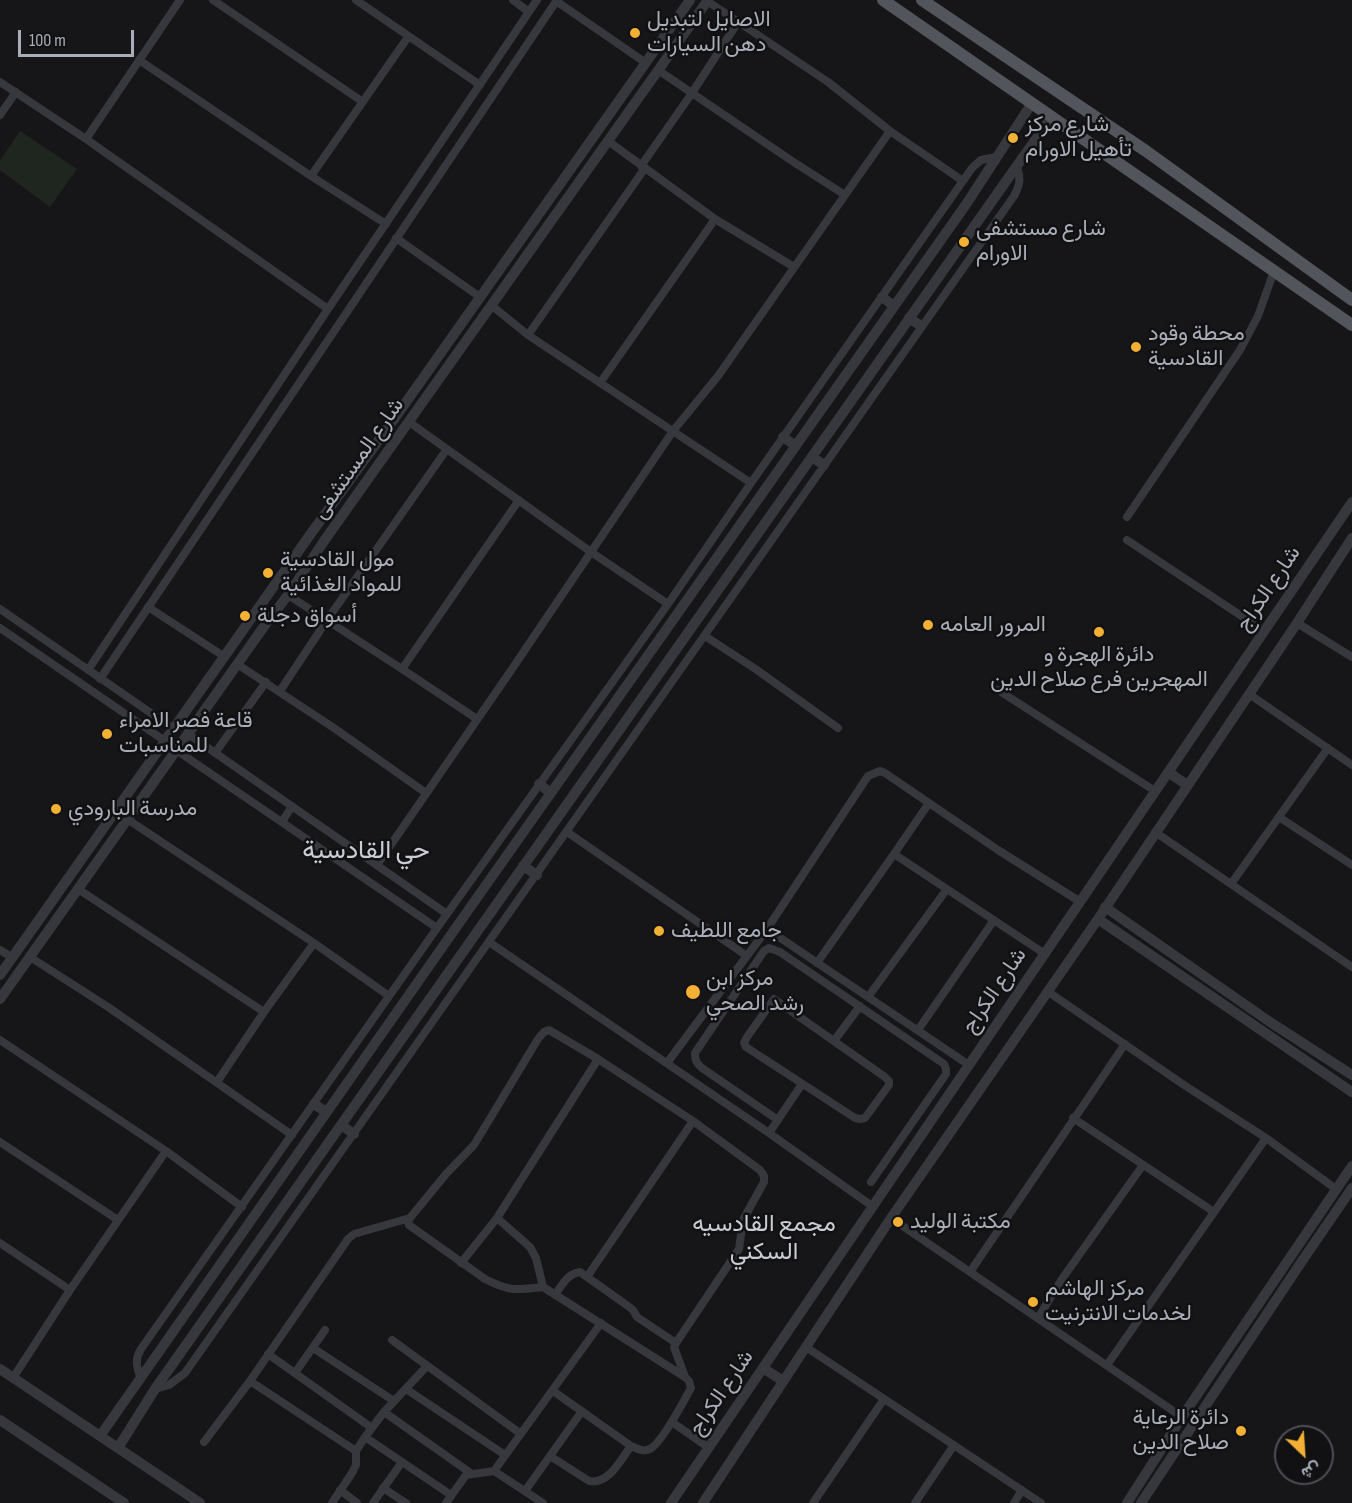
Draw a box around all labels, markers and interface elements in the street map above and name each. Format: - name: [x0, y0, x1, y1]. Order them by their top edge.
- place label: الاصايل لتبديل دهن السيارات: [647, 7, 770, 58]
- scale bar: [21, 18, 136, 56]
- marker: الاصايل لتبديل دهن السيارات: [628, 26, 642, 40]
- text: 100 m: [29, 30, 66, 51]
- place label: شارع مركز تأهيل الاورام: [1025, 112, 1132, 164]
- marker: شارع مركز تأهيل الاورام: [1006, 131, 1020, 145]
- place label: شارع مستشفى الاورام: [976, 216, 1106, 268]
- marker: شارع مستشفى الاورام: [957, 235, 971, 249]
- place label: محطة وقود القادسية: [1148, 321, 1245, 372]
- marker: محطة وقود القادسية: [1129, 340, 1143, 354]
- street label: شارع المستشفى: [307, 393, 411, 525]
- street label: شارع الكراج: [1231, 541, 1307, 637]
- place label: مول القادسية للمواد الغذائية: [280, 547, 402, 598]
- marker: مول القادسية للمواد الغذائية: [261, 566, 275, 580]
- place label: أسواق دجلة: [257, 603, 357, 629]
- marker: أسواق دجلة: [238, 609, 252, 623]
- place label: المرور العامه: [940, 612, 1046, 638]
- marker: المرور العامه: [921, 618, 935, 632]
- marker: دائرة الهجرة و المهجرين فرع صلاح الدين: [1092, 625, 1106, 639]
- place label: دائرة الهجرة و المهجرين فرع صلاح الدين: [990, 642, 1208, 694]
- place label: قاعة فصر الامراء للمناسبات: [119, 708, 252, 760]
- marker: قاعة فصر الامراء للمناسبات: [100, 727, 114, 741]
- place label: مدرسة البارودي: [68, 796, 197, 822]
- marker: مدرسة البارودي: [49, 802, 63, 816]
- district label: حي القادسية: [302, 835, 430, 867]
- place label: جامع اللطیف: [671, 918, 782, 944]
- marker: جامع اللطیف: [652, 924, 666, 938]
- street label: شارع الكراج: [957, 943, 1033, 1039]
- place label: مركز ابن رشد الصحي: [706, 966, 804, 1017]
- marker: مركز ابن رشد الصحي: [684, 983, 702, 1001]
- place label: مكتبة الوليد: [910, 1209, 1011, 1235]
- district label: مجمع القادسيه السكني: [692, 1211, 836, 1267]
- marker: مكتبة الوليد: [891, 1215, 905, 1229]
- place label: مركز الهاشم لخدمات الانترنيت: [1045, 1276, 1192, 1328]
- marker: مركز الهاشم لخدمات الانترنيت: [1026, 1295, 1040, 1309]
- street label: شارع الكراج: [684, 1345, 760, 1441]
- place label: دائرة الرعاية صلاح الدين: [1132, 1405, 1229, 1456]
- marker: دائرة الرعاية صلاح الدين: [1234, 1424, 1248, 1438]
- north arrow: [1274, 1425, 1334, 1485]
- text: ش: [1298, 1457, 1324, 1483]

